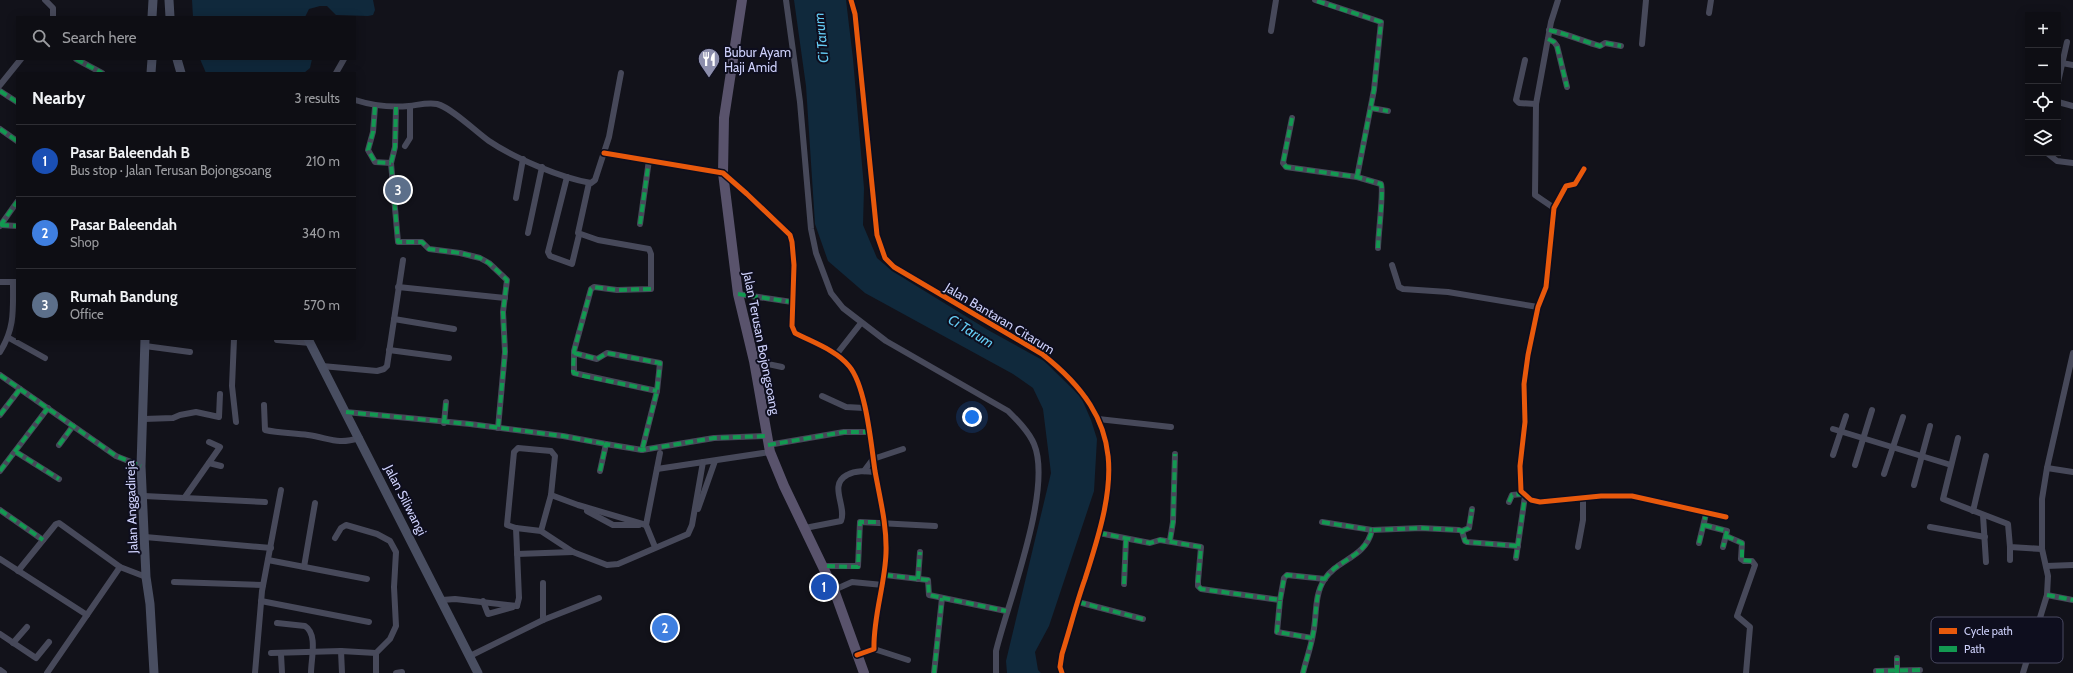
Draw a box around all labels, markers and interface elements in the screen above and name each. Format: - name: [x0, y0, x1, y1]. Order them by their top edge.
- water label: Ci Tarum: [809, 12, 833, 64]
- map controls: [2025, 12, 2061, 156]
- button: +: [2025, 12, 2061, 48]
- search box: [16, 16, 356, 60]
- icon: search: [30, 27, 52, 49]
- text: Search here: [62, 29, 137, 47]
- place label: Bubur Ayam Haji Amid: [724, 44, 791, 76]
- restaurant icon: Bubur Ayam Haji Amid: [696, 46, 722, 79]
- button: −: [2025, 48, 2061, 84]
- button: locate: [2025, 84, 2061, 120]
- text: Nearby: [32, 88, 85, 108]
- text: 3 results: [294, 90, 340, 106]
- button: layers: [2025, 120, 2061, 156]
- text: Pasar Baleendah B: [70, 144, 190, 162]
- text: 1: [43, 153, 47, 169]
- text: 210 m: [306, 153, 340, 169]
- text: Bus stop · Jalan Terusan Bojongsoang: [70, 162, 271, 178]
- pin: 3: [385, 175, 411, 205]
- text: Pasar Baleendah: [70, 216, 177, 234]
- text: 2: [42, 225, 48, 241]
- text: 340 m: [302, 225, 340, 241]
- text: Shop: [70, 234, 99, 250]
- street label: Jalan Terusan Bojongsoang: [739, 269, 784, 417]
- street label: Jalan Bantaran Citarum: [941, 278, 1058, 357]
- text: Rumah Bandung: [70, 288, 177, 306]
- text: 3: [41, 297, 49, 313]
- text: 570 m: [303, 297, 340, 313]
- text: Office: [70, 306, 104, 322]
- water label: Ci Tarum: [945, 310, 997, 352]
- your location: [962, 407, 982, 427]
- street label: Jalan Anggadireja: [121, 459, 142, 555]
- street label: Jalan Siliwangi: [381, 461, 431, 538]
- pin: 1: [811, 572, 837, 602]
- pin: 2: [652, 613, 678, 643]
- legend: [1931, 617, 2063, 663]
- text: Cycle path: [1964, 624, 2013, 638]
- text: Path: [1964, 642, 1985, 656]

